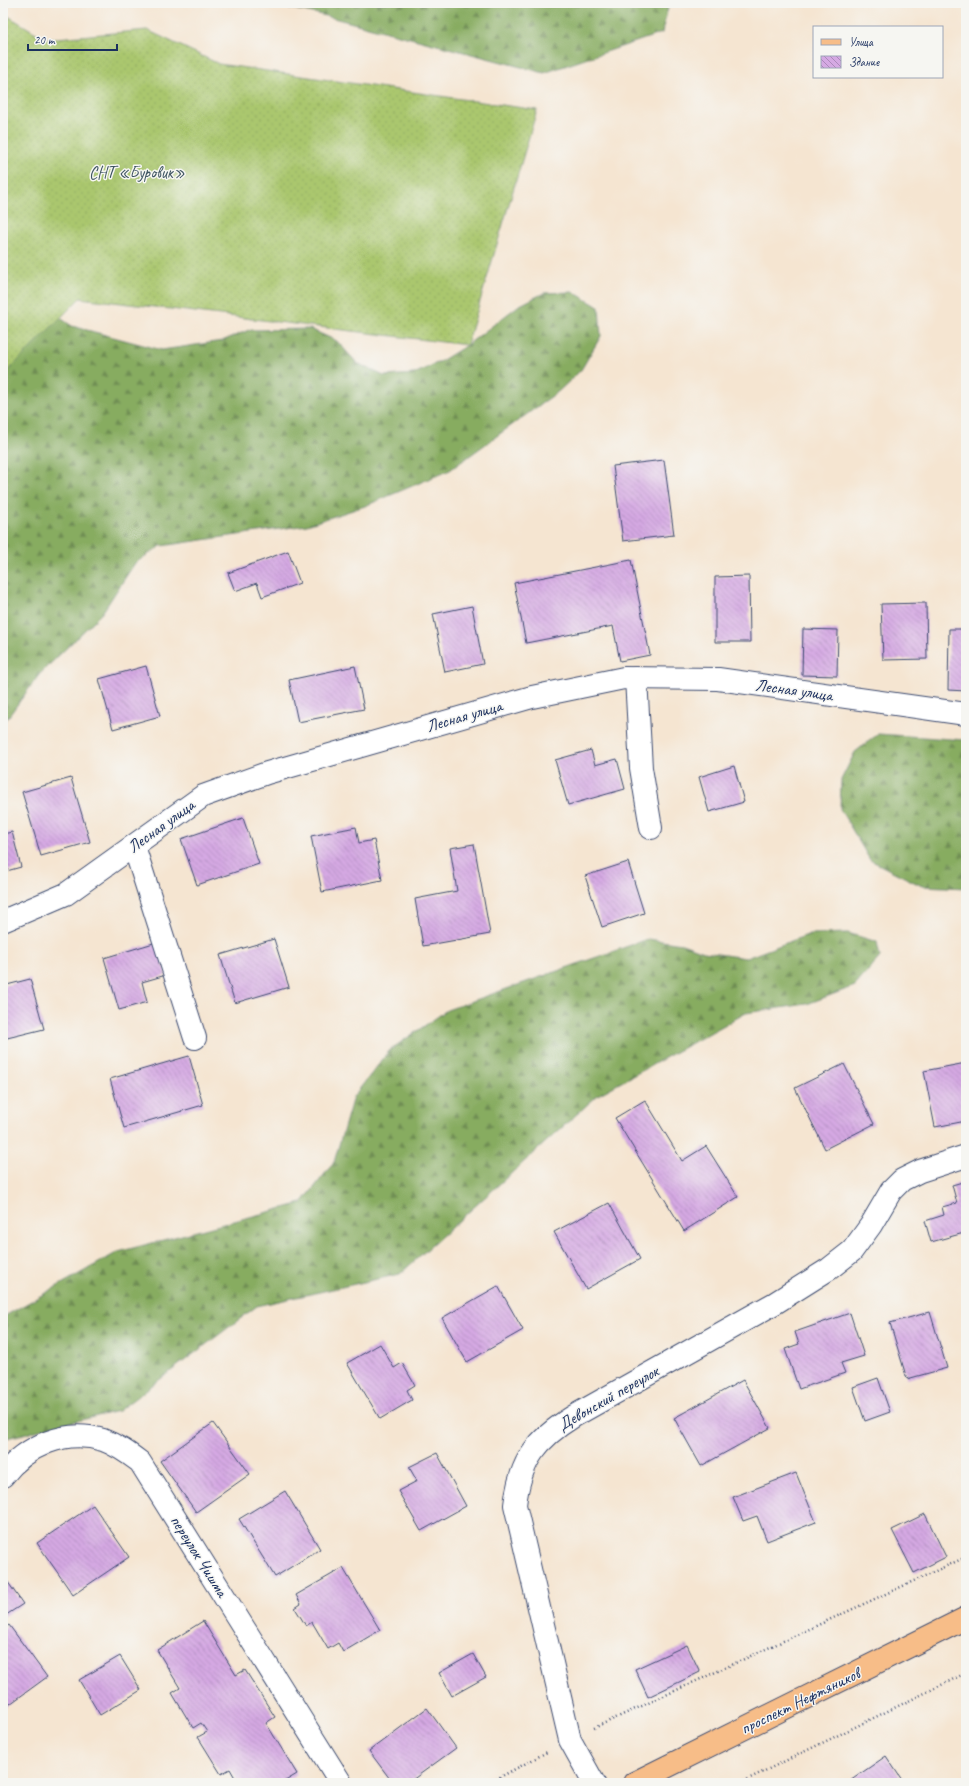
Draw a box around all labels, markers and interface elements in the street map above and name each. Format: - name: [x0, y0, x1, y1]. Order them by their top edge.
- scale bar: [28, 26, 117, 52]
- legend: [813, 26, 943, 78]
- text: 20 m: [34, 32, 56, 48]
- text: Улица: [849, 34, 874, 50]
- text: Здание: [849, 54, 880, 70]
- park label: СНТ «Буровик»: [89, 162, 185, 183]
- street label: Лесная улица: [754, 674, 836, 706]
- street label: Лесная улица: [424, 695, 506, 737]
- street label: Лесная улица: [123, 793, 200, 857]
- street label: Девонский переулок: [554, 1360, 664, 1435]
- street label: переулок Чишма: [166, 1511, 234, 1603]
- street label: проспект Нефтяников: [737, 1662, 866, 1739]

